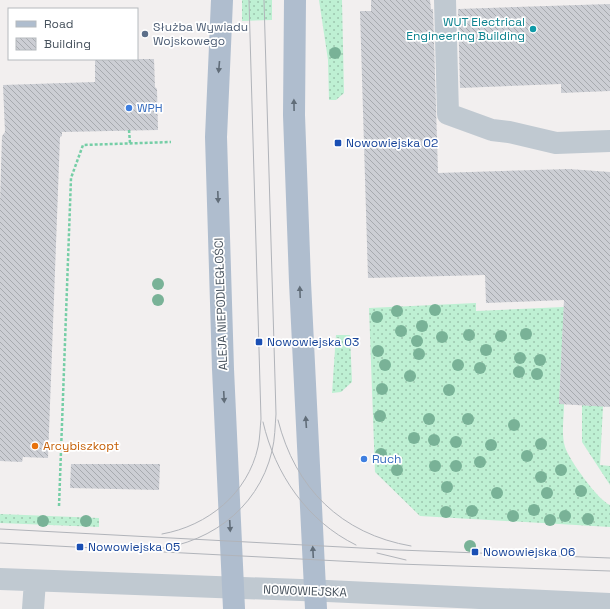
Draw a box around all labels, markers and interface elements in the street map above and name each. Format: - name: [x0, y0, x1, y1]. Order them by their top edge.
- legend: [8, 8, 138, 60]
- place label: WUT Electrical Engineering Building: [406, 14, 525, 44]
- text: Road: [44, 16, 73, 32]
- place label: Służba Wywiadu Wojskowego: [153, 19, 248, 49]
- marker: WUT Electrical Engineering Building: [528, 24, 538, 34]
- marker: Służba Wywiadu Wojskowego: [140, 29, 150, 39]
- text: Building: [44, 36, 91, 52]
- one-way arrow: [216, 61, 223, 73]
- one-way arrow: [291, 98, 297, 111]
- place label: WPH: [137, 100, 163, 116]
- marker: WPH: [124, 103, 134, 113]
- place label: Nowowiejska 02: [346, 135, 438, 151]
- marker: Nowowiejska 02: [333, 138, 343, 148]
- one-way arrow: [215, 191, 221, 204]
- street label: ALEJA NIEPODLEGŁOŚCI: [211, 237, 231, 371]
- one-way arrow: [297, 285, 303, 298]
- place label: Nowowiejska 03: [267, 334, 359, 350]
- marker: Nowowiejska 03: [254, 337, 264, 347]
- one-way arrow: [221, 391, 227, 404]
- one-way arrow: [303, 416, 310, 428]
- place label: Arcybiszkopt: [43, 438, 119, 454]
- marker: Arcybiszkopt: [30, 441, 40, 451]
- place label: Ruch: [372, 451, 401, 467]
- marker: Ruch: [359, 454, 369, 464]
- one-way arrow: [227, 520, 234, 532]
- place label: Nowowiejska 05: [88, 539, 180, 555]
- marker: Nowowiejska 05: [75, 542, 85, 552]
- place label: Nowowiejska 06: [483, 544, 575, 560]
- one-way arrow: [310, 545, 316, 558]
- marker: Nowowiejska 06: [470, 547, 480, 557]
- street label: NOWOWIEJSKA: [263, 582, 348, 600]

